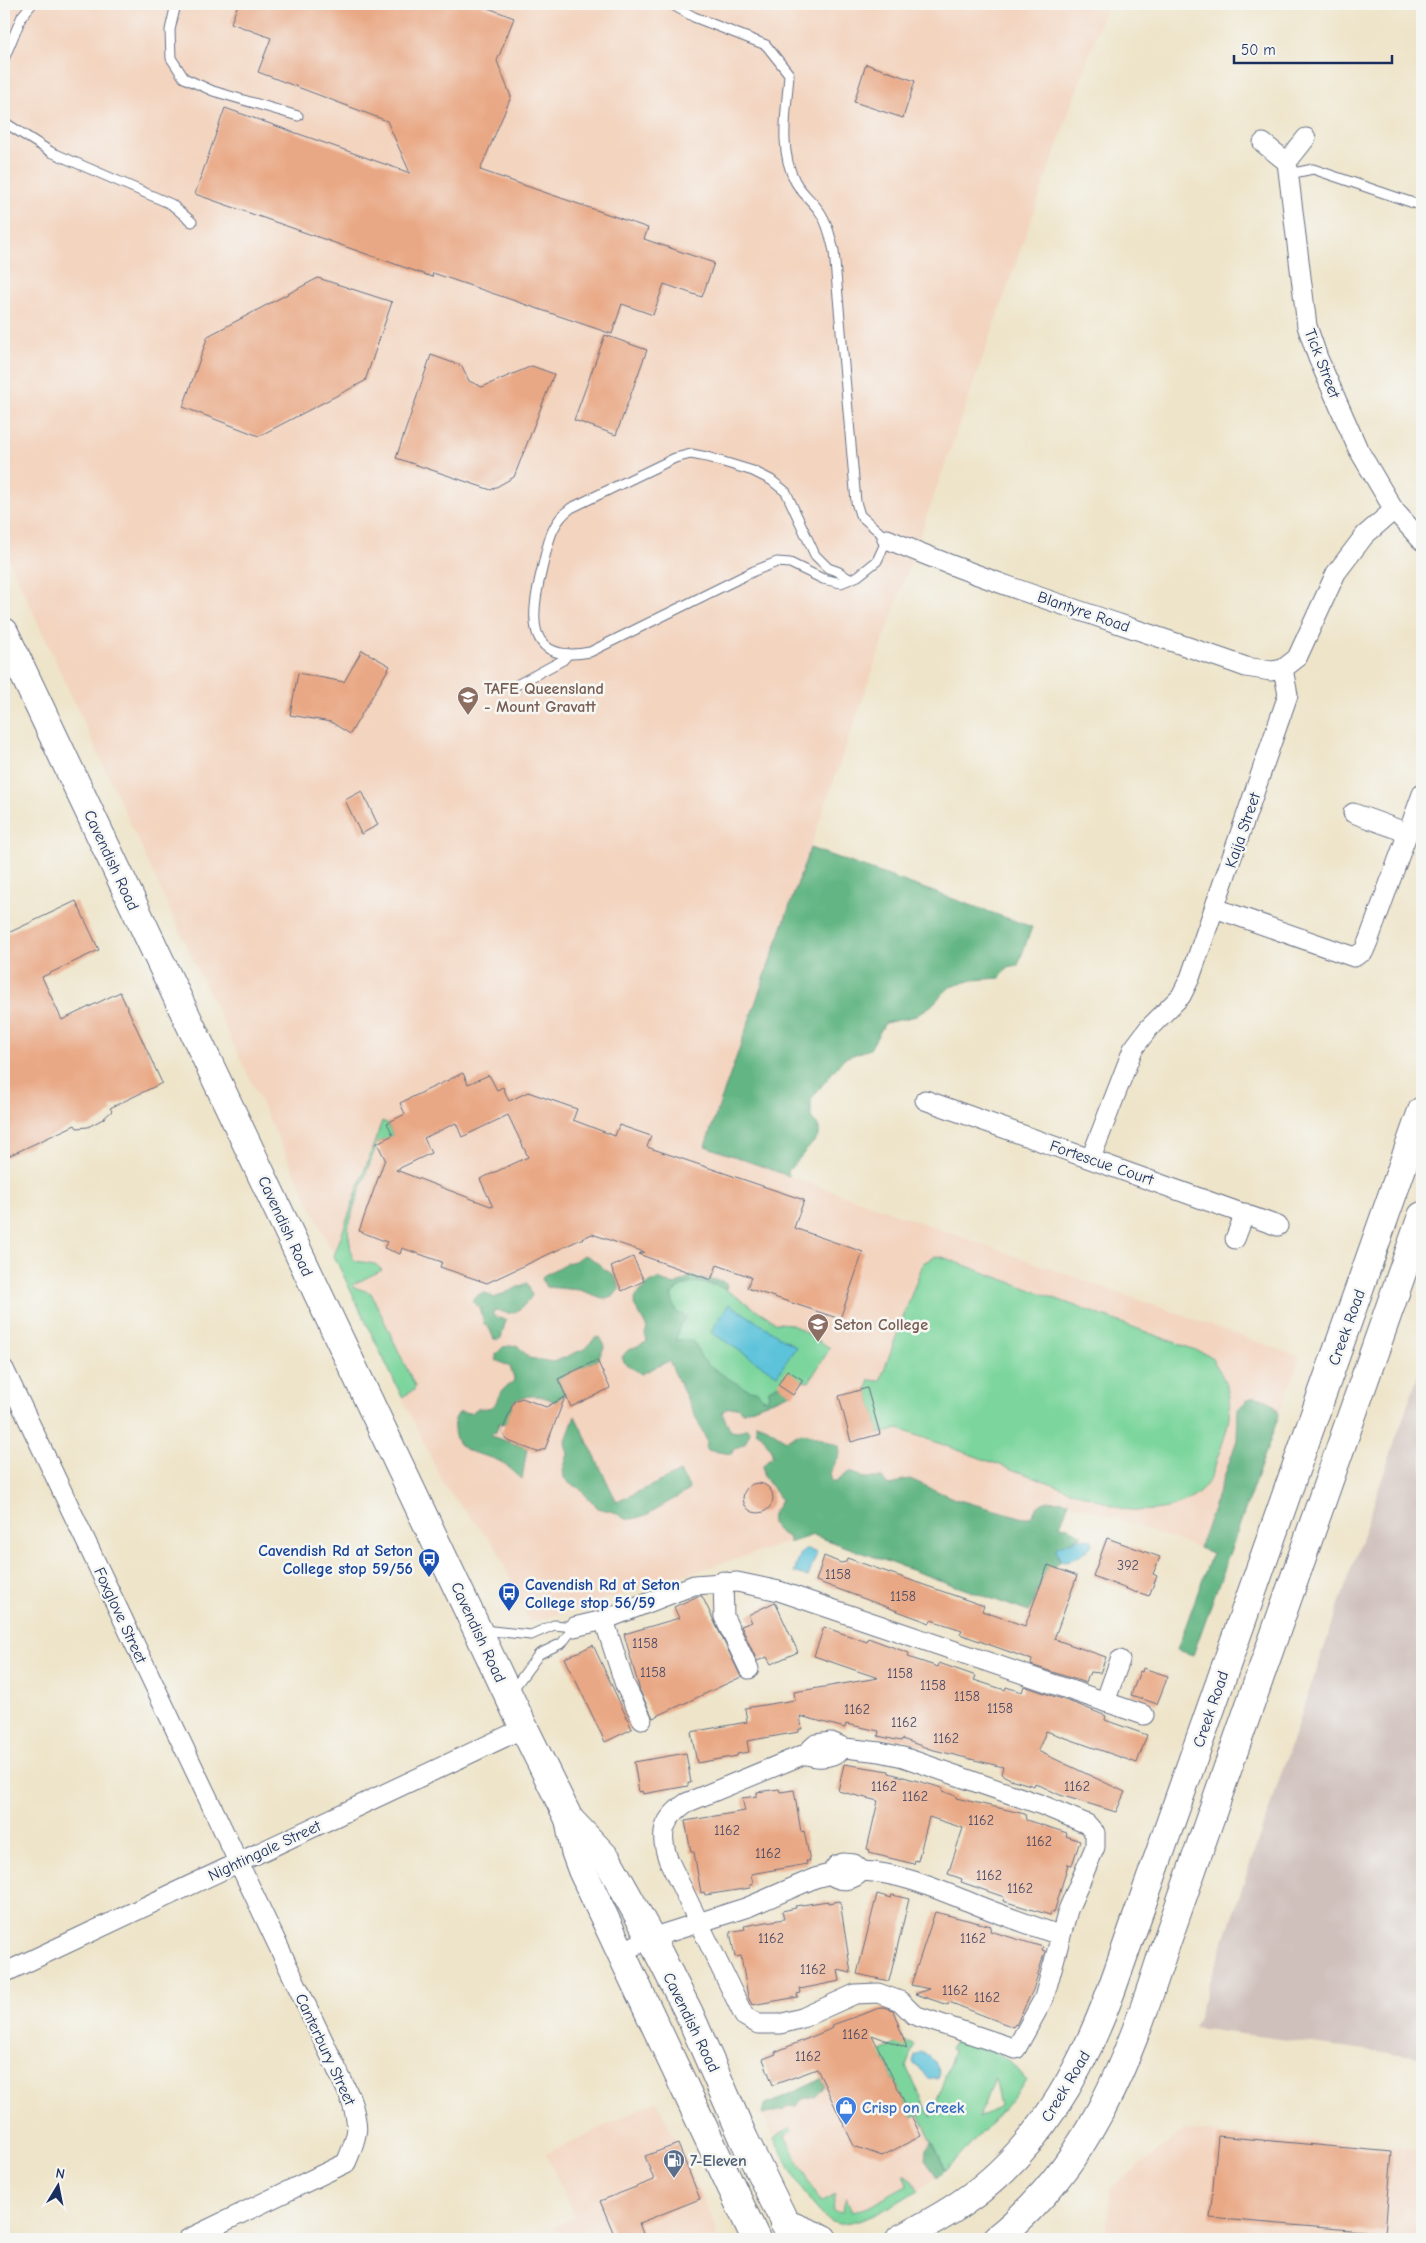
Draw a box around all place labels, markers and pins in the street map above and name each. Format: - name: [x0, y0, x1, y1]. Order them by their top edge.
- place label: TAFE Queensland - Mount Gravatt: [484, 680, 604, 716]
- school or university icon: TAFE Queensland - Mount Gravatt: [456, 685, 480, 716]
- school or university icon: Seton College: [806, 1312, 830, 1343]
- place label: Seton College: [834, 1316, 928, 1334]
- place label: Cavendish Rd at Seton College stop 59/56: [258, 1542, 413, 1578]
- bus stop icon: Cavendish Rd at Seton College stop 59/56: [417, 1547, 441, 1578]
- place label: Cavendish Rd at Seton College stop 56/59: [525, 1576, 680, 1612]
- bus stop icon: Cavendish Rd at Seton College stop 56/59: [497, 1581, 521, 1612]
- shop icon: Crisp on Creek: [834, 2095, 858, 2126]
- place label: Crisp on Creek: [862, 2099, 965, 2117]
- fuel station icon: 7-Eleven: [662, 2148, 686, 2179]
- place label: 7-Eleven: [690, 2152, 747, 2170]

